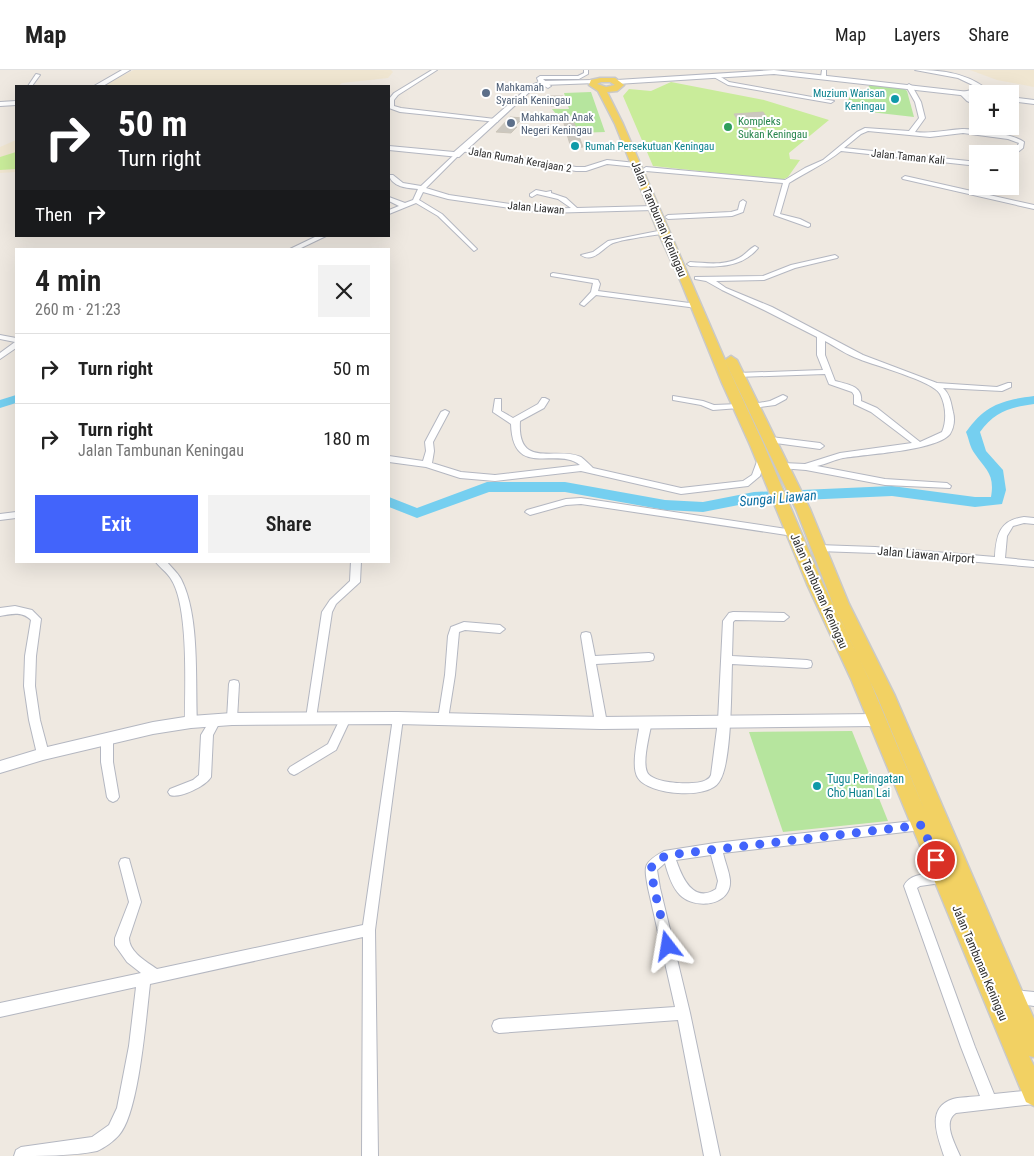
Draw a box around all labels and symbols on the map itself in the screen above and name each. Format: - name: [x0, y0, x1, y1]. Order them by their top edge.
- place label: Mahkamah Syariah Keningau: [496, 81, 571, 107]
- marker: Mahkamah Syariah Keningau: [480, 87, 492, 99]
- place label: Muzium Warisan Keningau: [813, 87, 885, 113]
- marker: Muzium Warisan Keningau: [889, 93, 901, 105]
- place label: Mahkamah Anak Negeri Keningau: [521, 111, 593, 137]
- place label: Kompleks Sukan Keningau: [738, 115, 807, 141]
- marker: Mahkamah Anak Negeri Keningau: [505, 117, 517, 129]
- marker: Kompleks Sukan Keningau: [722, 121, 734, 133]
- marker: Rumah Persekutuan Keningau: [569, 140, 581, 152]
- place label: Rumah Persekutuan Keningau: [585, 140, 714, 153]
- street label: Jalan Rumah Kerajaan 2: [467, 145, 573, 175]
- street label: Jalan Taman Kali: [870, 147, 946, 167]
- street label: Jalan Tambunan Keningau: [628, 159, 690, 279]
- street label: Jalan Liawan: [507, 199, 565, 217]
- water label: Sungai Liawan: [739, 487, 817, 509]
- street label: Jalan Tambunan Keningau: [787, 531, 851, 651]
- street label: Jalan Liawan Airport: [877, 544, 976, 566]
- place label: Tugu Peringatan Cho Huan Lai: [827, 772, 904, 800]
- marker: Tugu Peringatan Cho Huan Lai: [811, 780, 823, 792]
- pin: [915, 839, 957, 881]
- street label: Jalan Tambunan Keningau: [949, 903, 1011, 1023]
- position arrow: [641, 919, 693, 971]

